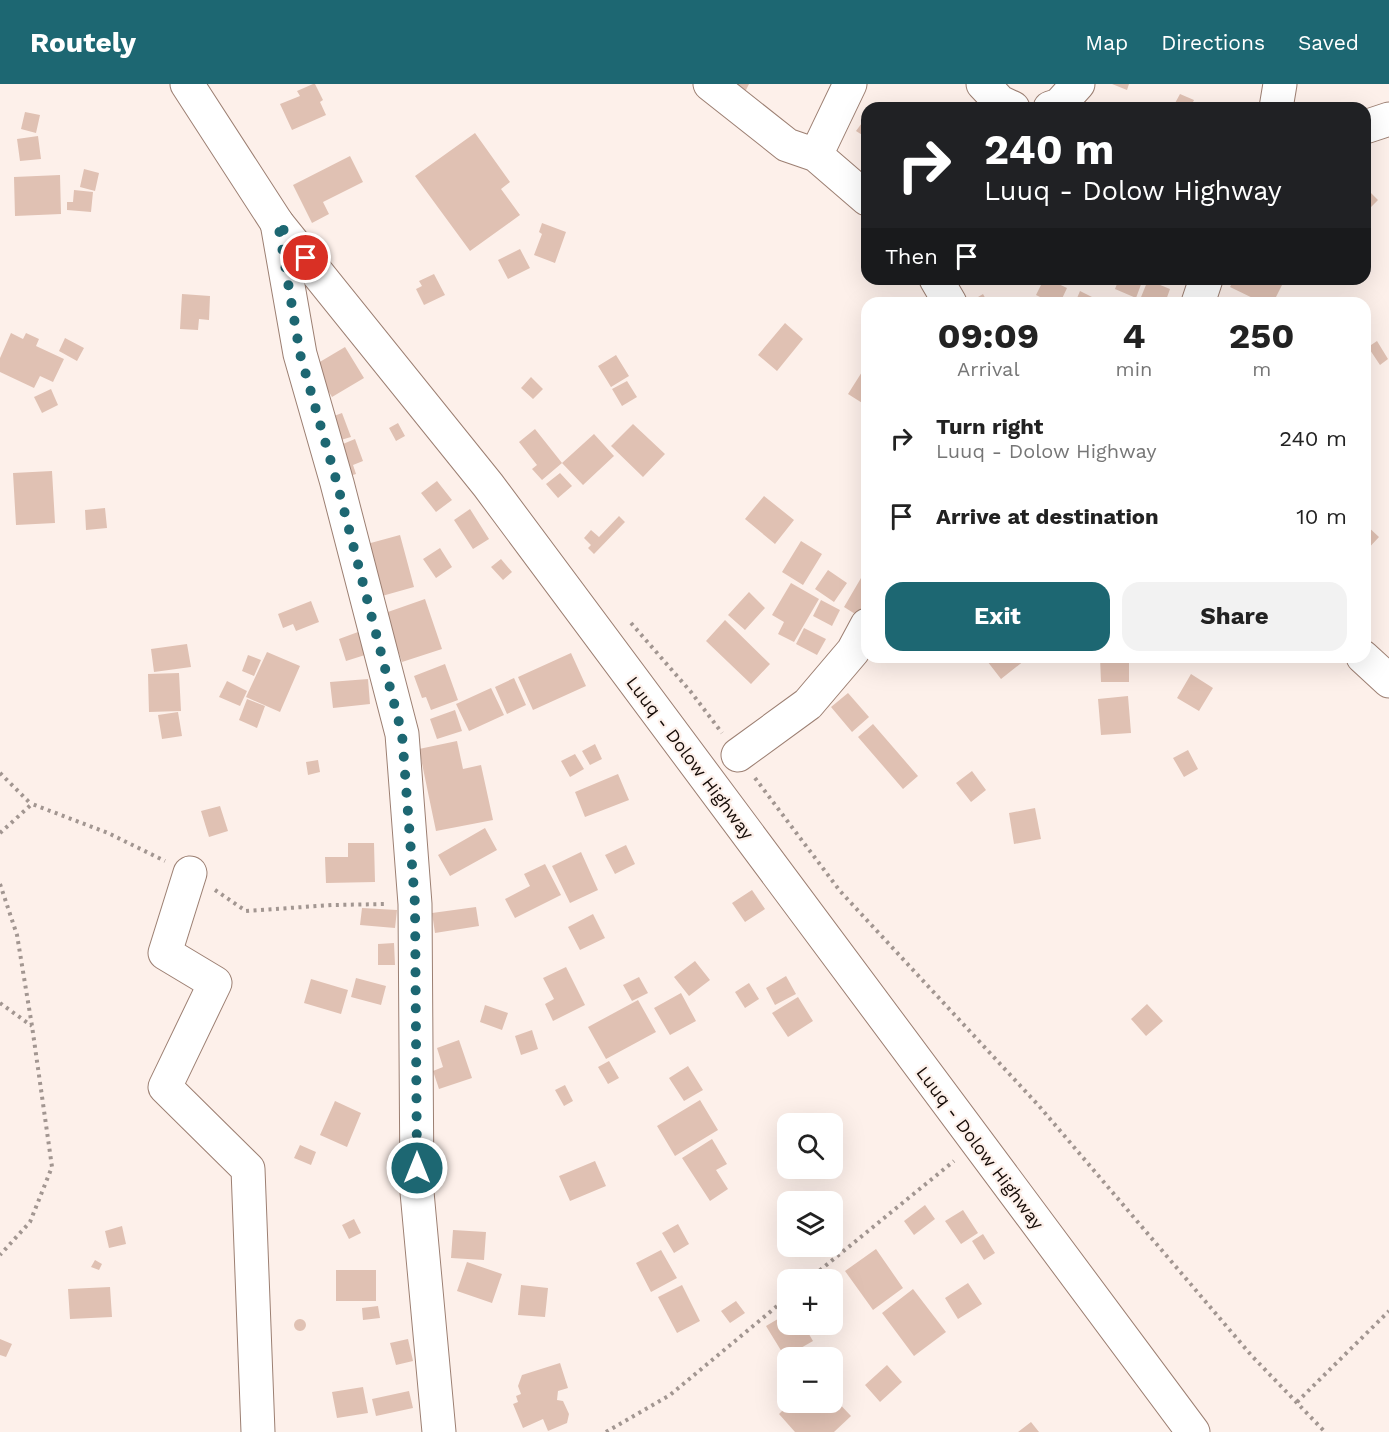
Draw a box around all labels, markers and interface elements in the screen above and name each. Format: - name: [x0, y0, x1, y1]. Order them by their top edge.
- text: Routely: [30, 26, 136, 59]
- text: Map: [1085, 30, 1128, 55]
- text: Directions: [1161, 30, 1265, 55]
- text: Saved: [1298, 30, 1359, 55]
- text: 240 m: [984, 125, 1114, 174]
- icon: right: [885, 126, 963, 204]
- text: Luuq - Dolow Highway: [984, 175, 1282, 207]
- pin: [280, 232, 331, 283]
- icon: arrive: [950, 240, 983, 273]
- icon: arrive: [289, 241, 322, 274]
- text: Then: [885, 244, 938, 269]
- text: 09:09: [938, 315, 1039, 357]
- text: 4: [1122, 315, 1146, 357]
- text: 250: [1229, 315, 1295, 357]
- text: Arrival: [957, 357, 1020, 381]
- text: min: [1116, 357, 1152, 381]
- text: m: [1252, 357, 1271, 381]
- text: Turn right: [936, 414, 1043, 439]
- icon: right: [885, 422, 918, 455]
- text: 240 m: [1279, 426, 1347, 451]
- text: Luuq - Dolow Highway: [936, 439, 1157, 463]
- icon: arrive: [885, 500, 918, 533]
- text: Arrive at destination: [936, 504, 1159, 529]
- text: 10 m: [1296, 504, 1347, 529]
- button: Exit: [885, 582, 1110, 651]
- button: Share: [1122, 582, 1347, 651]
- street label: Luuq - Dolow Highway: [622, 672, 759, 844]
- street label: Luuq - Dolow Highway: [912, 1062, 1049, 1234]
- map controls: [777, 1113, 843, 1413]
- button: search: [777, 1113, 843, 1179]
- position arrow: [385, 1136, 449, 1200]
- button: layers: [777, 1191, 843, 1257]
- button: +: [777, 1269, 843, 1335]
- button: −: [777, 1347, 843, 1413]

